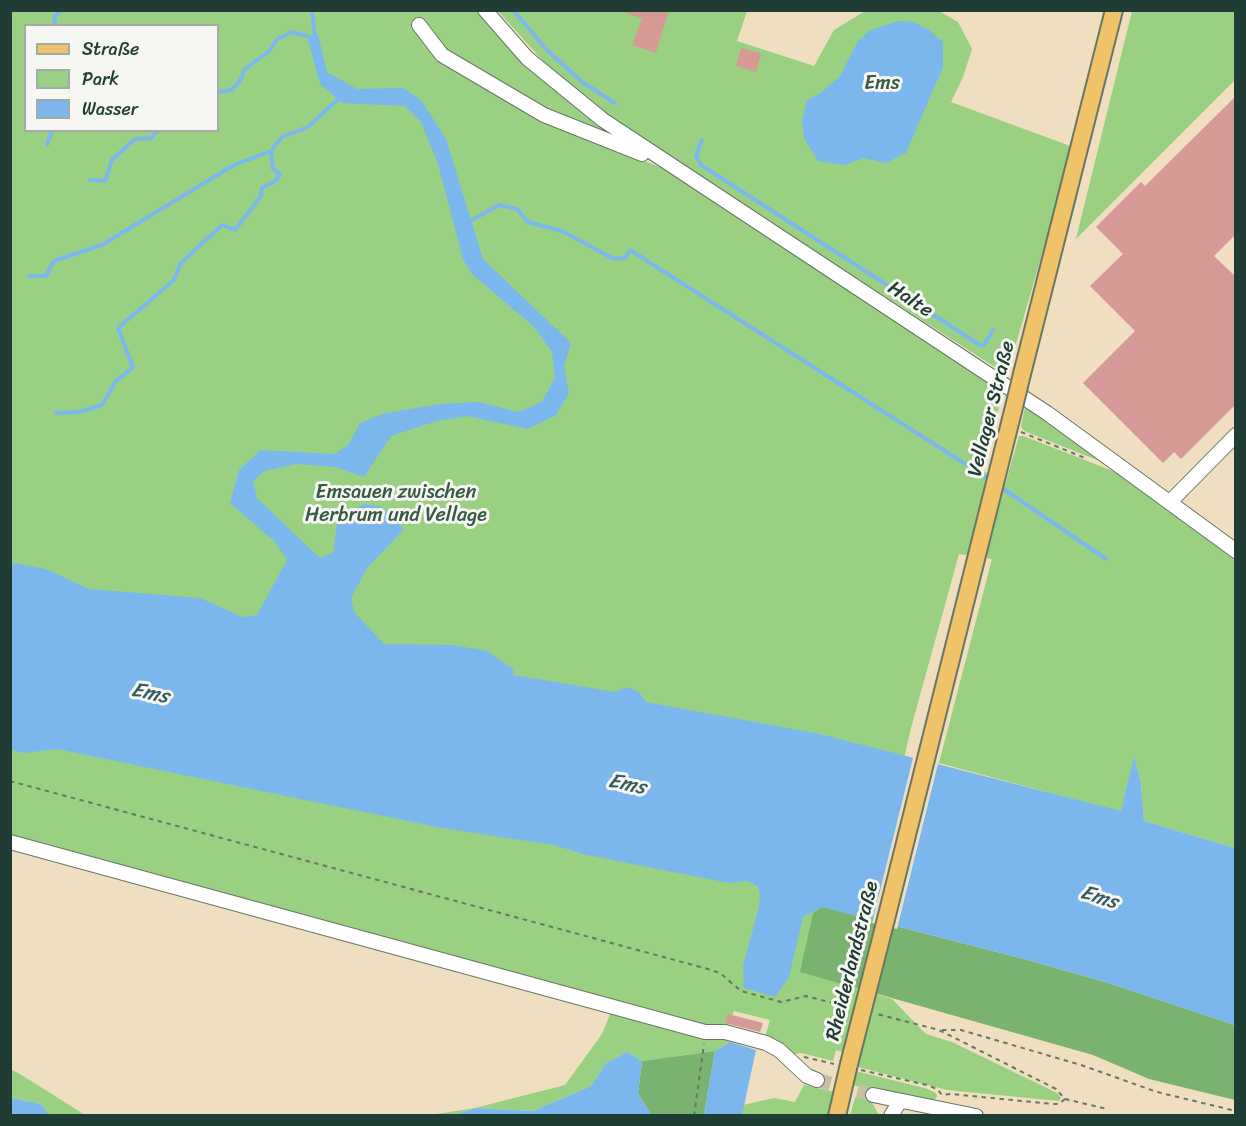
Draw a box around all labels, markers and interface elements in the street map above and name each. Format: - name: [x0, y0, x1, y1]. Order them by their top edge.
- legend: [24, 24, 219, 132]
- text: Straße: [82, 33, 139, 65]
- text: Park: [82, 63, 119, 95]
- park label: Ems: [864, 72, 900, 96]
- text: Wasser: [82, 93, 138, 125]
- street label: Halte: [883, 277, 937, 323]
- street label: Vellager Straße: [964, 339, 1020, 479]
- park label: Emsauen zwischen Herbrum und Vellage: [305, 481, 487, 528]
- water label: Ems: [129, 678, 171, 710]
- water label: Ems: [606, 769, 648, 801]
- street label: Rheiderlandstraße: [822, 879, 884, 1043]
- water label: Ems: [1077, 880, 1121, 916]

